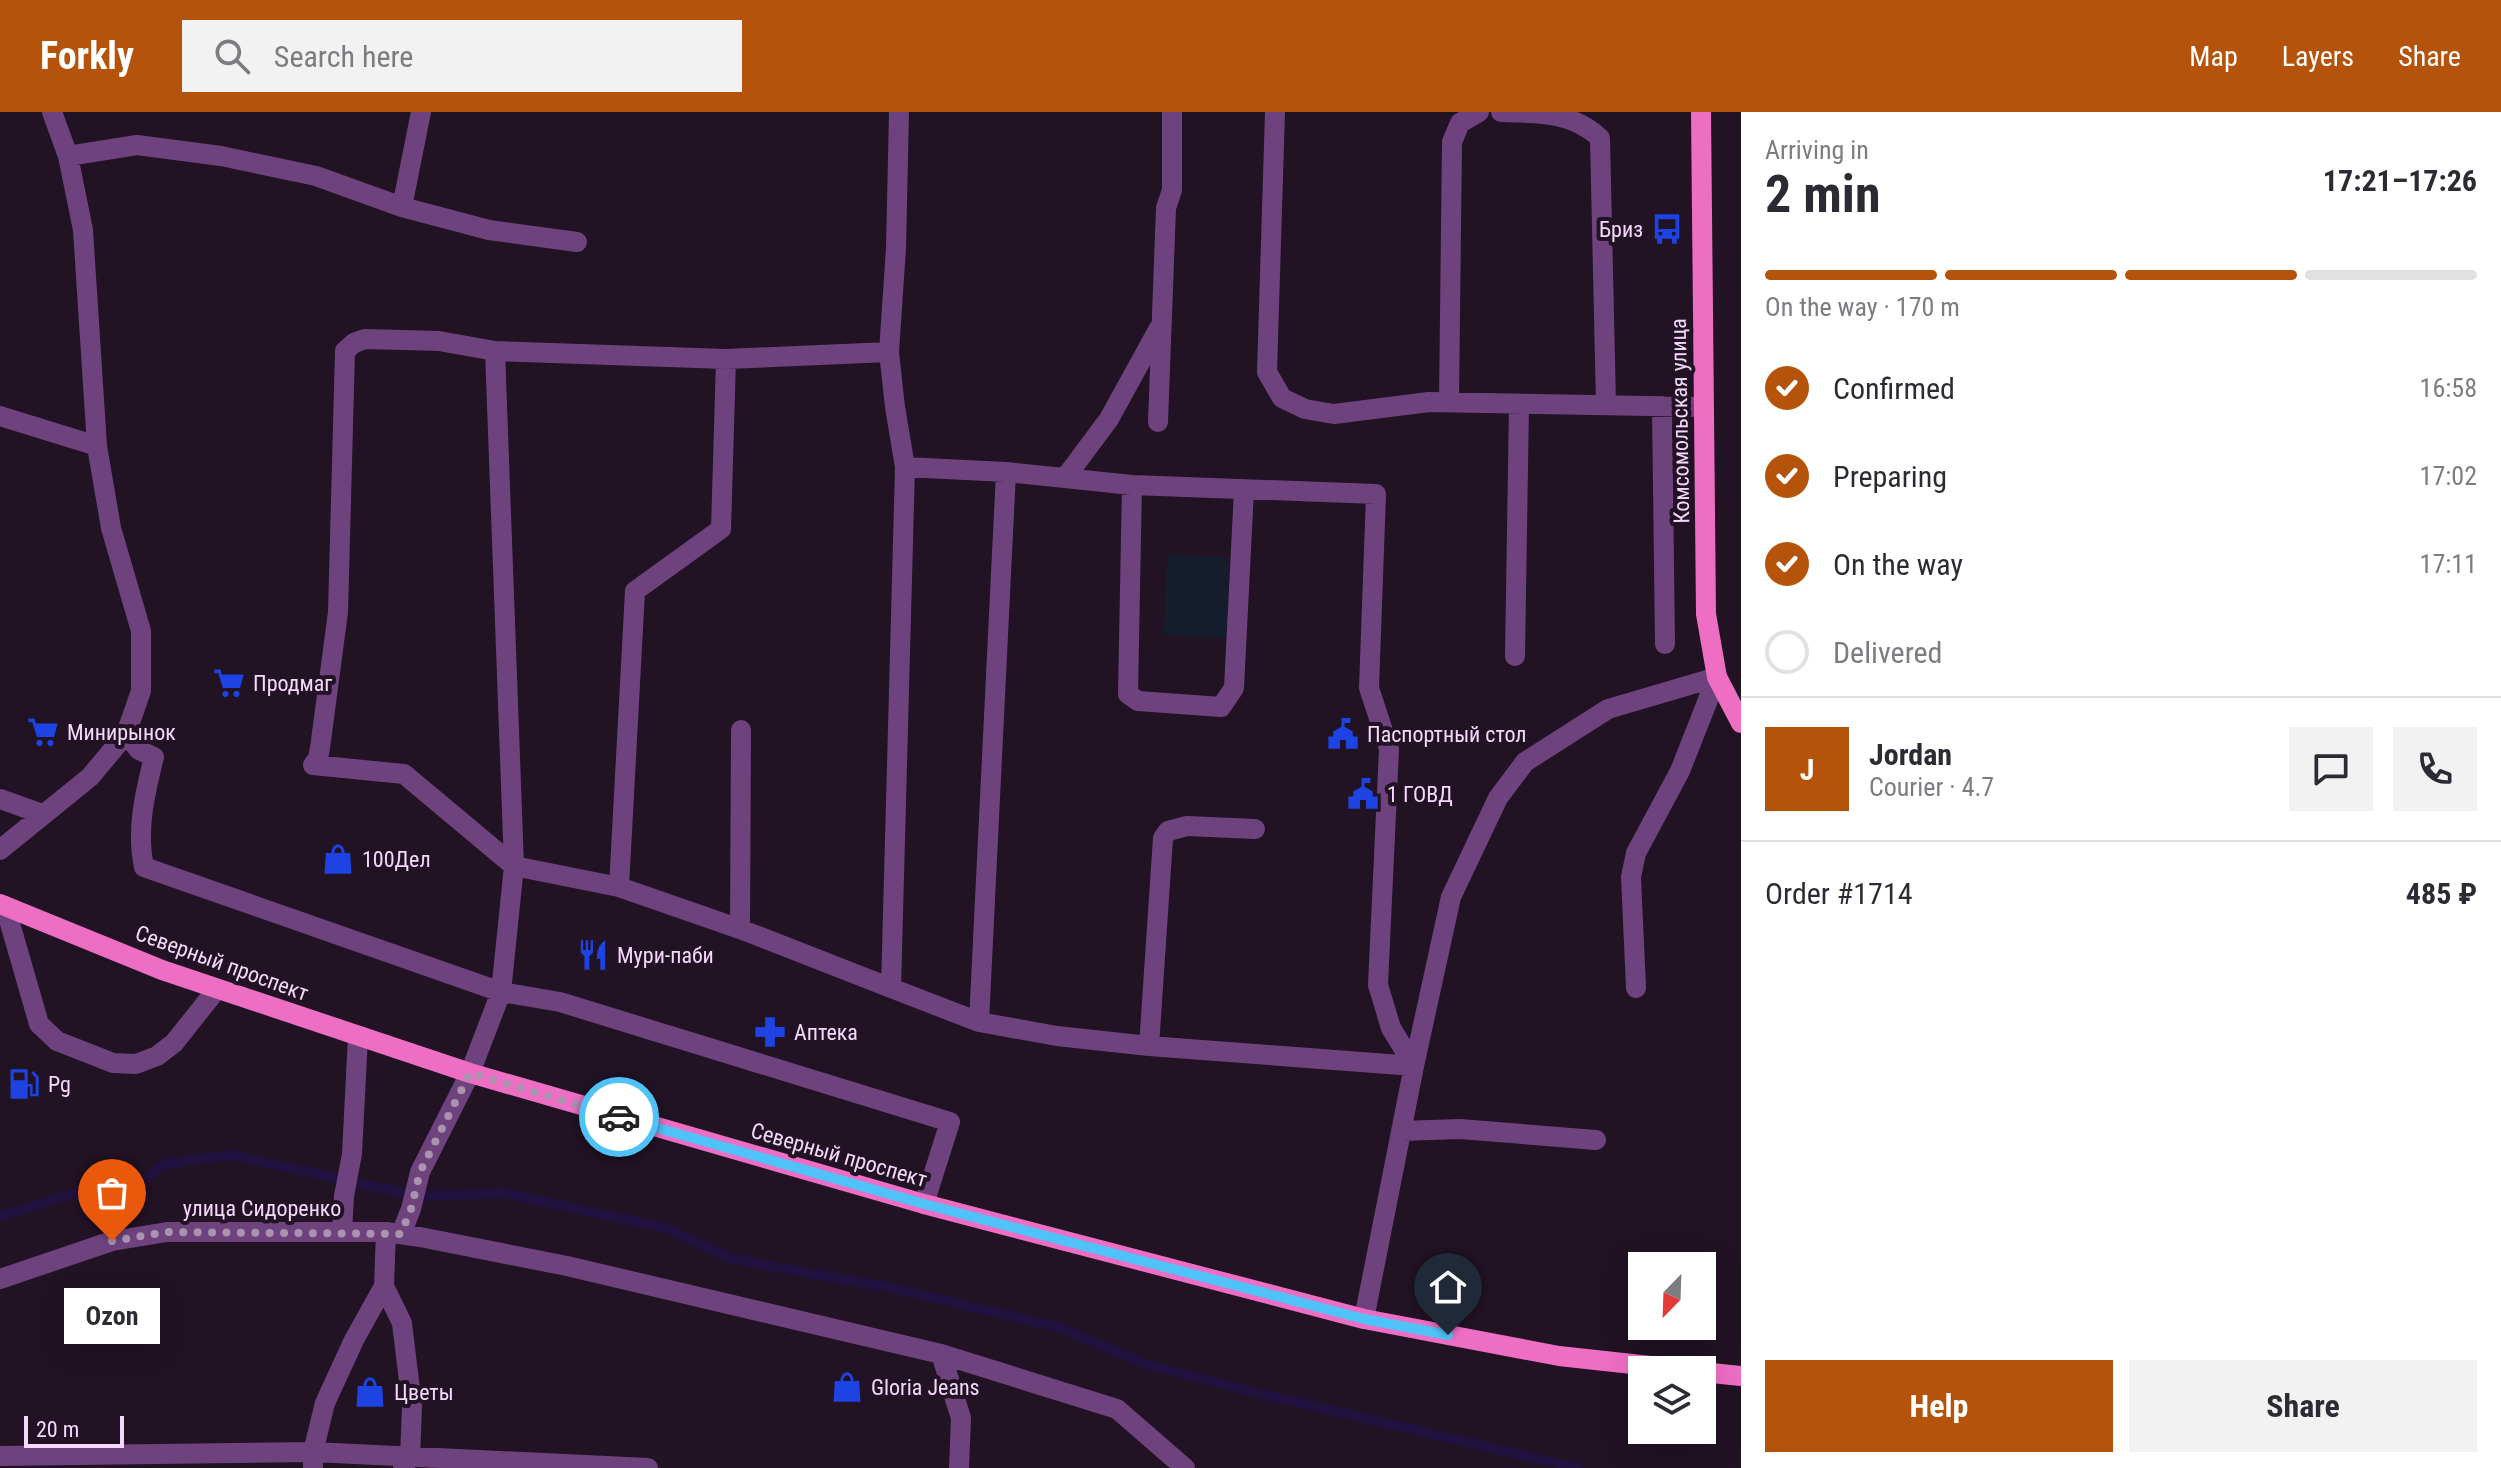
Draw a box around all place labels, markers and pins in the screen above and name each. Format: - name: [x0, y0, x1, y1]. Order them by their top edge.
- bus stop icon: Бриз: [1650, 212, 1684, 246]
- place label: Бриз: [1599, 217, 1643, 242]
- supermarket icon: Продмаг: [212, 666, 246, 700]
- place label: Продмаг: [253, 671, 333, 696]
- supermarket icon: Минирынок: [26, 715, 60, 749]
- public building icon: Паспортный стол: [1326, 717, 1360, 751]
- place label: Минирынок: [67, 720, 176, 745]
- place label: Паспортный стол: [1367, 722, 1527, 747]
- public building icon: 1 ГОВД: [1346, 777, 1380, 811]
- place label: 1 ГОВД: [1387, 782, 1453, 807]
- shop icon: 100Дел: [321, 842, 355, 876]
- place label: 100Дел: [362, 847, 431, 872]
- restaurant icon: Мури-паби: [576, 938, 610, 972]
- place label: Мури-паби: [617, 943, 714, 968]
- pharmacy icon: Аптека: [753, 1015, 787, 1049]
- place label: Аптека: [794, 1020, 858, 1045]
- fuel station icon: Pg: [7, 1067, 41, 1101]
- place label: Pg: [48, 1072, 71, 1097]
- pin: [78, 1159, 146, 1241]
- pin: [1414, 1253, 1482, 1335]
- callout: Ozon: [64, 1289, 160, 1345]
- shop icon: Gloria Jeans: [830, 1370, 864, 1404]
- shop icon: Цветы: [353, 1375, 387, 1409]
- place label: Gloria Jeans: [871, 1375, 980, 1400]
- place label: Цветы: [394, 1380, 454, 1405]

